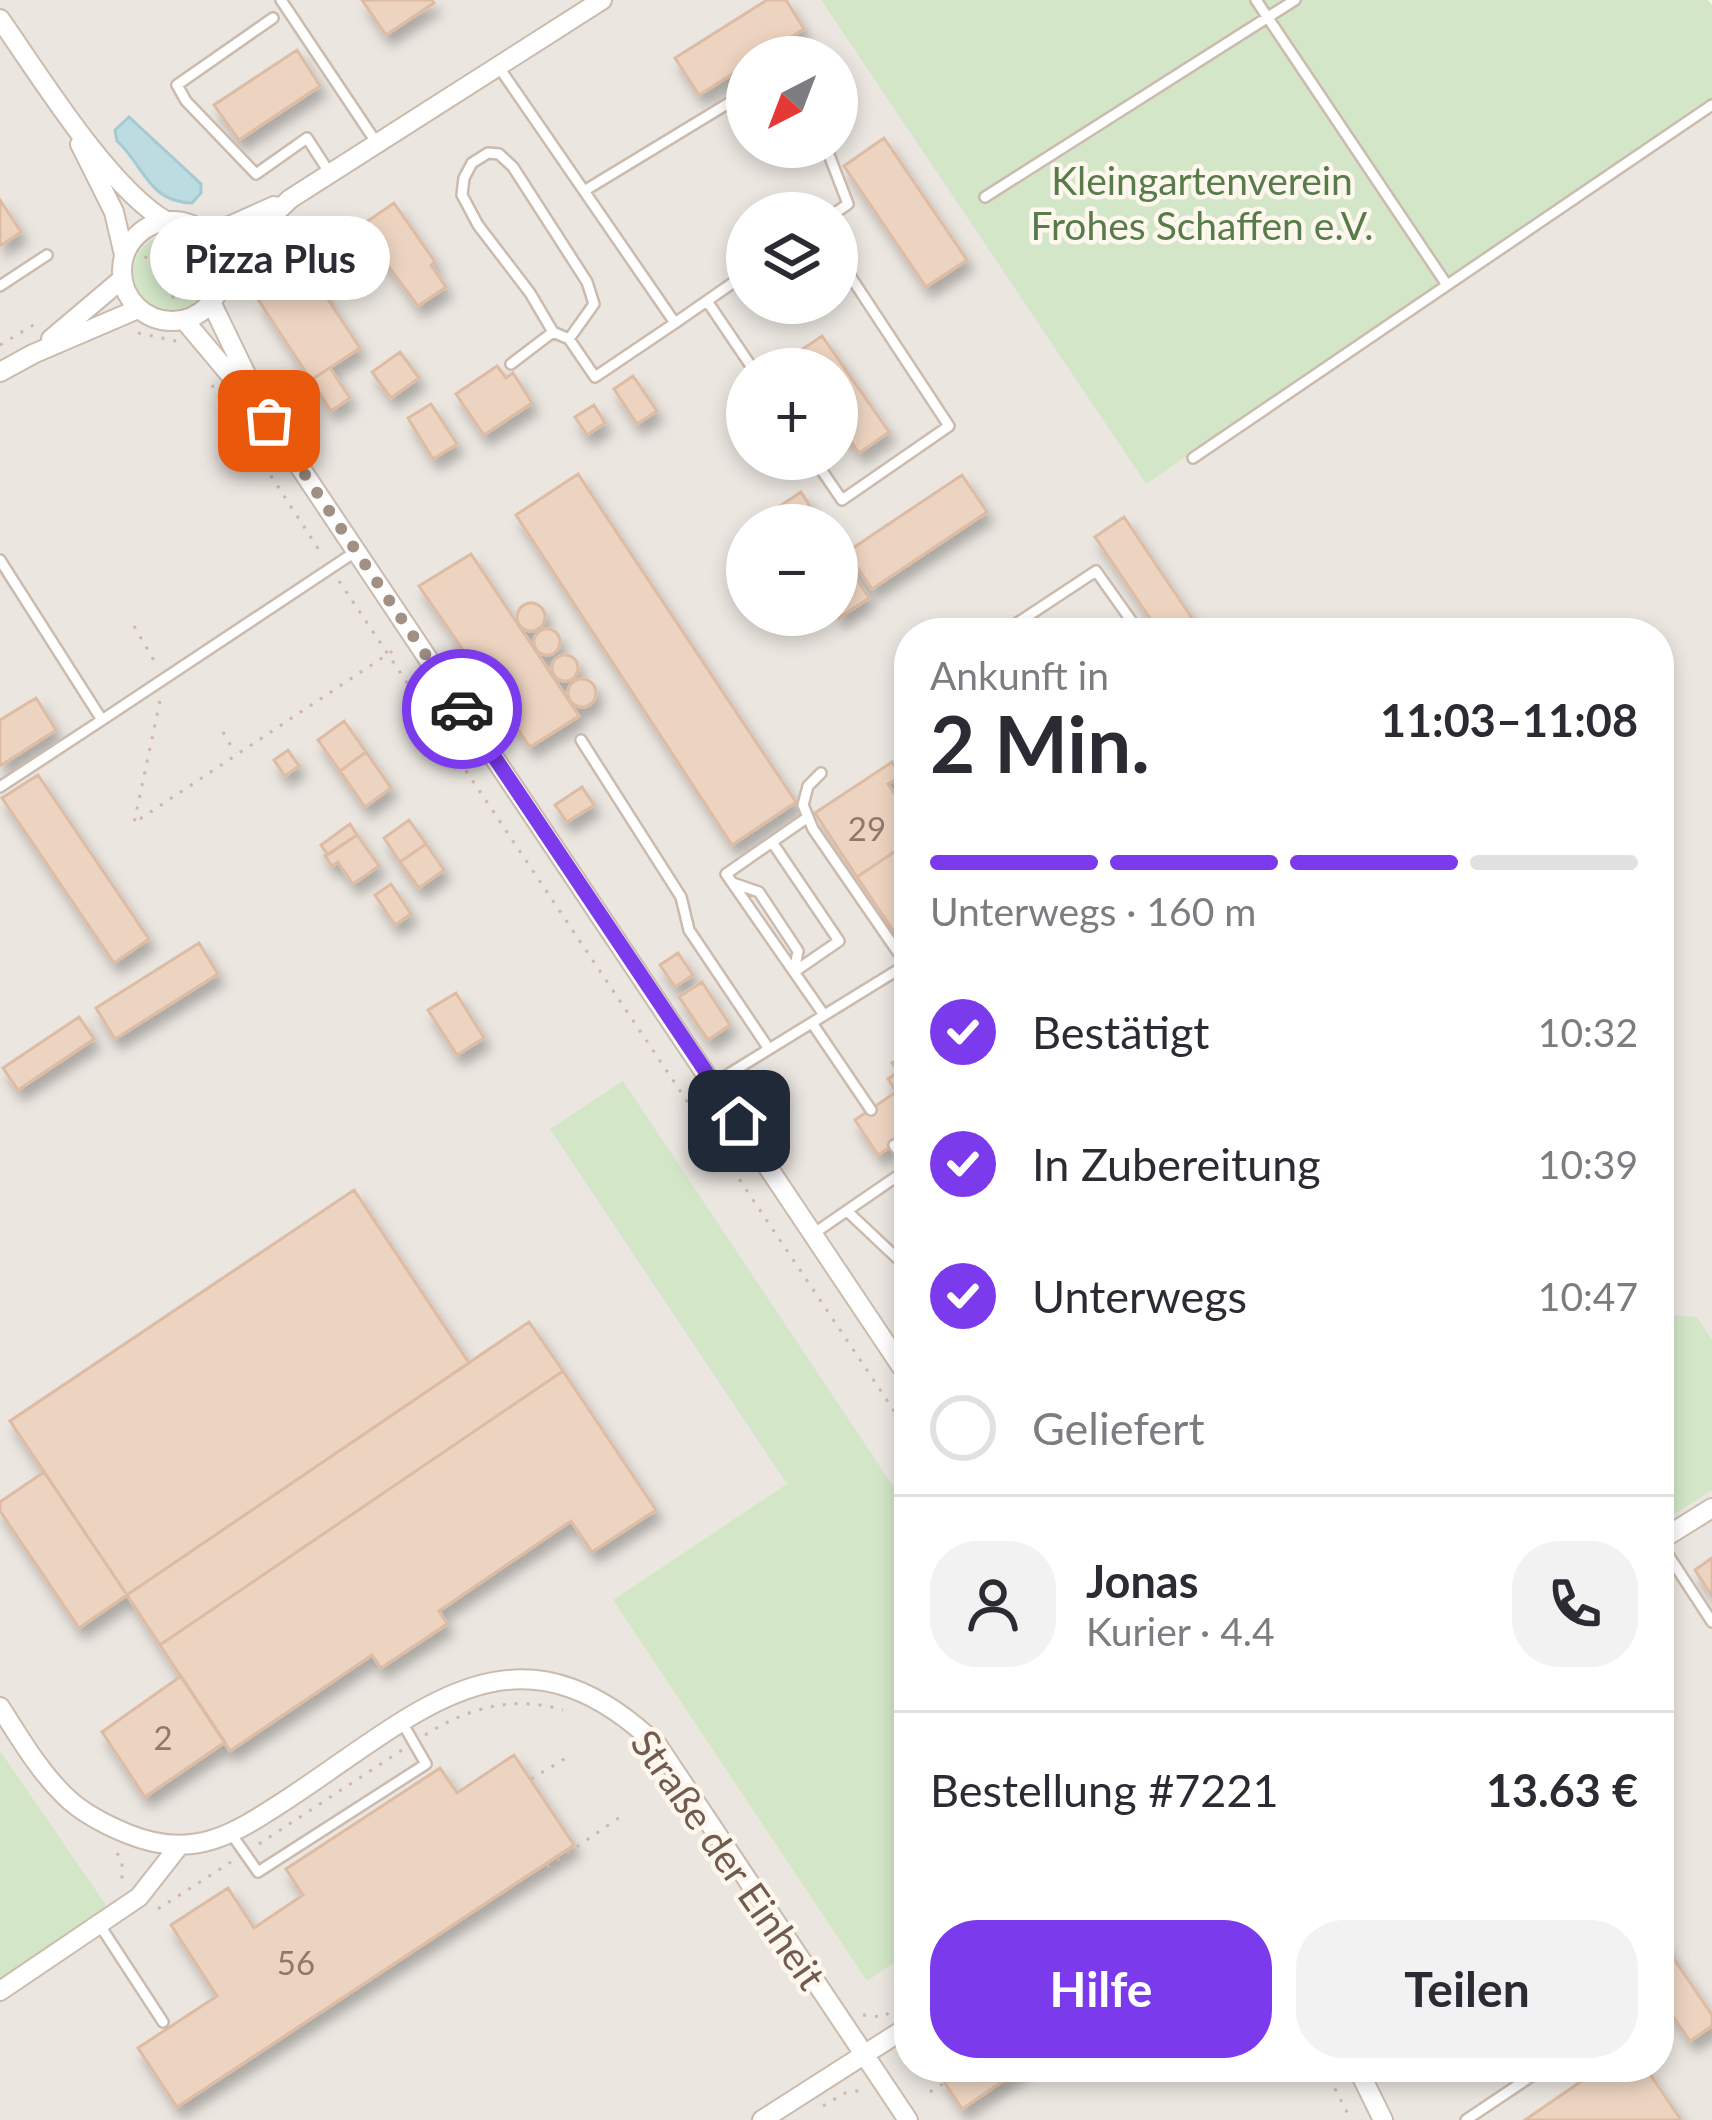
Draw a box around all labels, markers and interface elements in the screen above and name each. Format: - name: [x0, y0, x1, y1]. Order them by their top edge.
- north arrow: [726, 36, 858, 168]
- map controls: [726, 36, 858, 636]
- park label: Kleingartenverein Frohes Schaffen e.V.: [1031, 157, 1373, 248]
- button: layers: [726, 192, 858, 324]
- callout: Pizza Plus: [149, 217, 389, 301]
- text: Pizza Plus: [184, 235, 356, 281]
- button: +: [726, 348, 858, 480]
- pin: [218, 370, 320, 472]
- icon: bag: [236, 388, 302, 454]
- button: −: [726, 504, 858, 636]
- courier: [402, 649, 522, 769]
- text: Ankunft in: [930, 652, 1109, 698]
- icon: car: [429, 676, 495, 742]
- text: 11:03–11:08: [1380, 693, 1638, 747]
- text: 2 Min.: [930, 696, 1150, 790]
- house number: 29: [848, 808, 886, 848]
- text: Unterwegs · 160 m: [930, 888, 1256, 934]
- icon: check: [930, 999, 996, 1065]
- text: Bestätigt: [1032, 1005, 1209, 1059]
- text: 10:32: [1538, 1009, 1638, 1055]
- pin: [688, 1070, 790, 1172]
- icon: home: [706, 1088, 772, 1154]
- icon: check: [930, 1131, 996, 1197]
- text: In Zubereitung: [1032, 1137, 1321, 1191]
- text: 10:39: [1538, 1141, 1638, 1187]
- icon: check: [930, 1263, 996, 1329]
- text: Unterwegs: [1032, 1269, 1247, 1323]
- text: 10:47: [1538, 1273, 1638, 1319]
- text: Geliefert: [1032, 1401, 1205, 1455]
- button: person: [930, 1541, 1056, 1667]
- button: phone: [1512, 1541, 1638, 1667]
- text: Jonas: [1086, 1554, 1198, 1608]
- text: Kurier · 4.4: [1086, 1608, 1275, 1654]
- house number: 2: [153, 1717, 173, 1757]
- street label: Straße der Einheit: [622, 1721, 836, 1997]
- text: Bestellung #7221: [930, 1763, 1279, 1817]
- text: 13.63 €: [1486, 1763, 1638, 1817]
- button: Hilfe: [930, 1920, 1272, 2058]
- button: Teilen: [1296, 1920, 1638, 2058]
- house number: 56: [277, 1942, 315, 1982]

